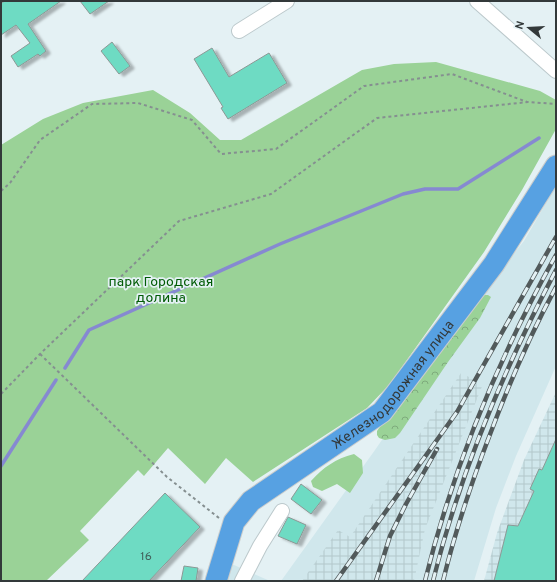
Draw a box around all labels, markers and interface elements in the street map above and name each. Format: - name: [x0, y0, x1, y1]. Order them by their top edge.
- north arrow: [509, 8, 549, 48]
- text: N: [513, 19, 528, 31]
- park label: парк Городская долина: [109, 274, 214, 307]
- street label: Железнодорожная улица: [329, 317, 458, 454]
- house number: 16: [140, 549, 152, 565]

